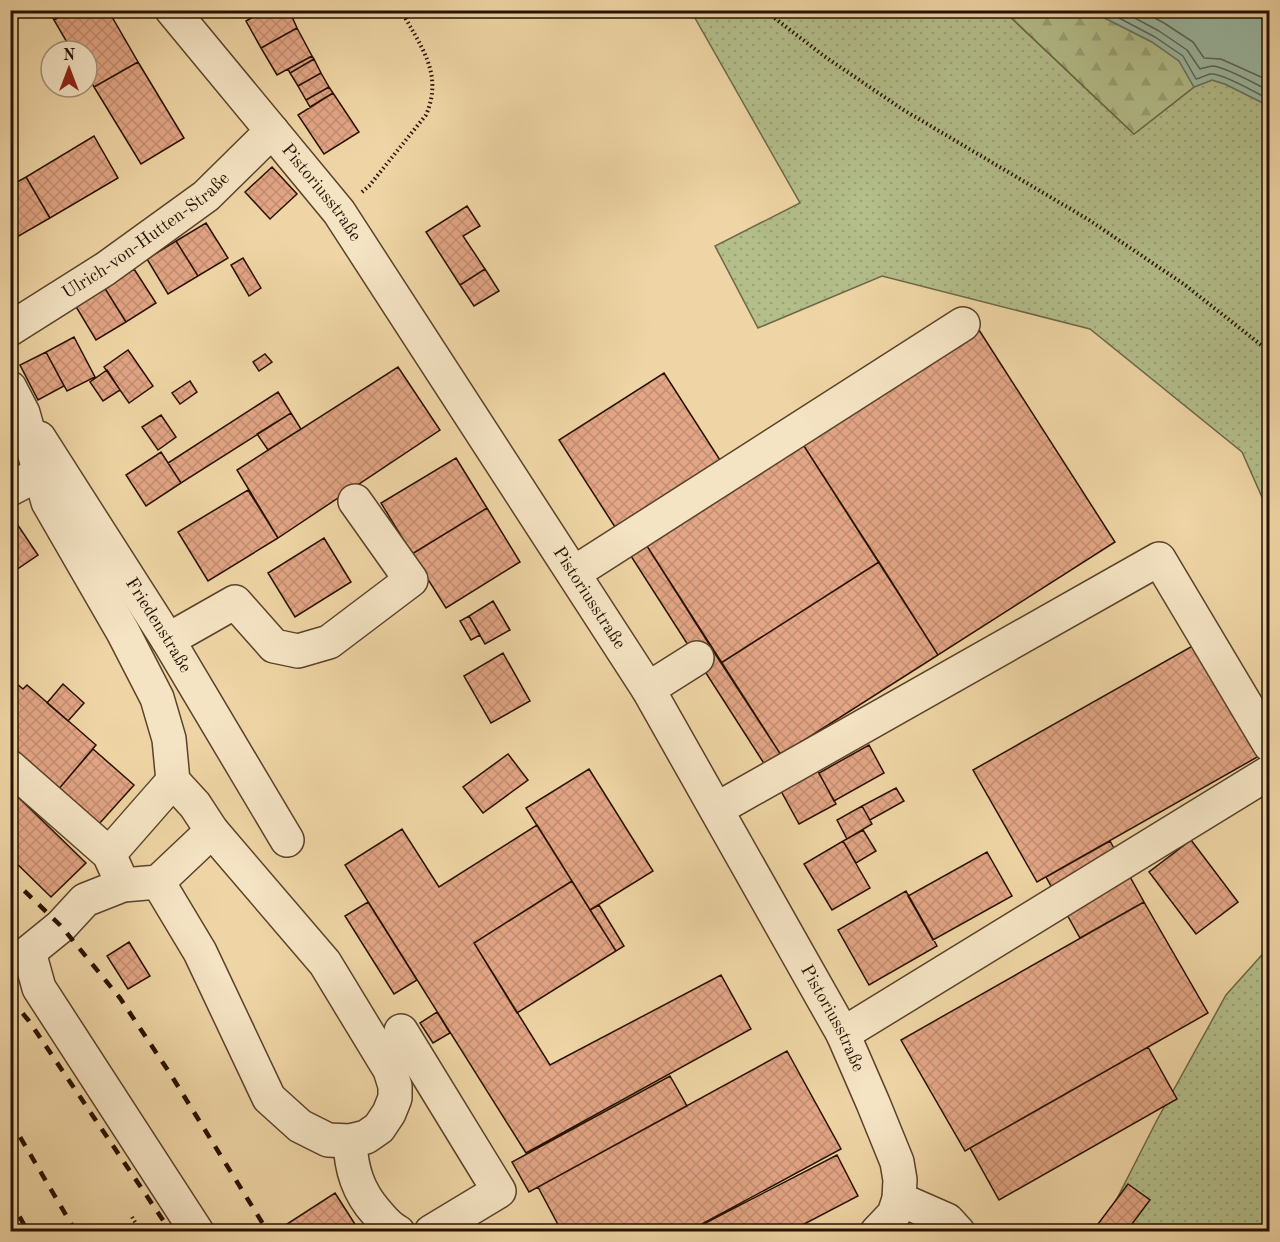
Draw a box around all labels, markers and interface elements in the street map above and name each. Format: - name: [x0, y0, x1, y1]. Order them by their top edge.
- north arrow: [39, 39, 99, 99]
- text: N: [63, 48, 76, 64]
- street label: Pistoriusstraße: [278, 141, 364, 245]
- street label: Ulrich-von-Hutten-Straße: [59, 169, 233, 302]
- street label: Pistoriusstraße: [549, 544, 629, 652]
- street label: Friedenstraße: [122, 575, 194, 676]
- street label: Pistoriusstraße: [797, 962, 867, 1075]

